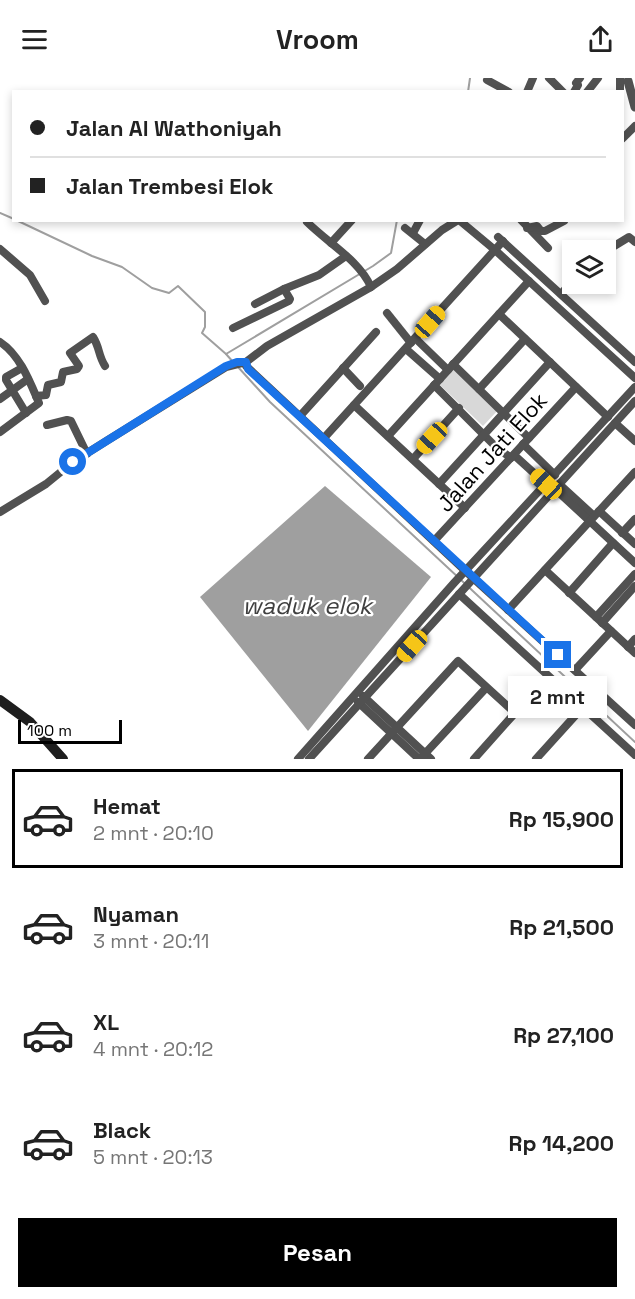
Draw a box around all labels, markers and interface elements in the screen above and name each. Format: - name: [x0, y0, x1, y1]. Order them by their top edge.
- text: Vroom: [276, 22, 359, 57]
- icon: menu: [18, 23, 51, 56]
- icon: share: [584, 23, 617, 56]
- text: Jalan Al Wathoniyah: [66, 114, 282, 142]
- text: Jalan Trembesi Elok: [66, 172, 273, 200]
- map controls: [562, 240, 616, 294]
- button: layers: [562, 240, 616, 294]
- car: [411, 303, 449, 341]
- street label: Jalan Jati Elok: [431, 386, 553, 518]
- car: [413, 419, 451, 457]
- route start: [59, 448, 86, 475]
- car: [527, 465, 565, 503]
- water label: waduk elok: [242, 590, 375, 621]
- car: [393, 627, 431, 665]
- route end: [544, 641, 571, 668]
- callout: 2 mnt: [508, 676, 608, 718]
- text: 2 mnt: [530, 684, 585, 710]
- scale bar: [18, 717, 122, 744]
- text: 100 m: [27, 720, 72, 741]
- icon: car: [21, 792, 75, 846]
- text: Hemat: [93, 792, 161, 820]
- text: Rp 15,900: [509, 805, 614, 833]
- text: 2 mnt · 20:10: [93, 820, 214, 846]
- icon: car: [21, 900, 75, 954]
- text: Nyaman: [93, 900, 179, 928]
- text: Rp 21,500: [509, 913, 614, 941]
- text: 3 mnt · 20:11: [93, 928, 209, 954]
- icon: car: [21, 1008, 75, 1062]
- text: XL: [93, 1008, 119, 1036]
- text: Rp 27,100: [513, 1021, 614, 1049]
- text: 4 mnt · 20:12: [93, 1036, 213, 1062]
- icon: car: [21, 1116, 75, 1170]
- text: Black: [93, 1116, 151, 1144]
- text: Rp 14,200: [508, 1129, 614, 1157]
- text: 5 mnt · 20:13: [93, 1144, 213, 1170]
- button: Pesan: [18, 1218, 617, 1287]

